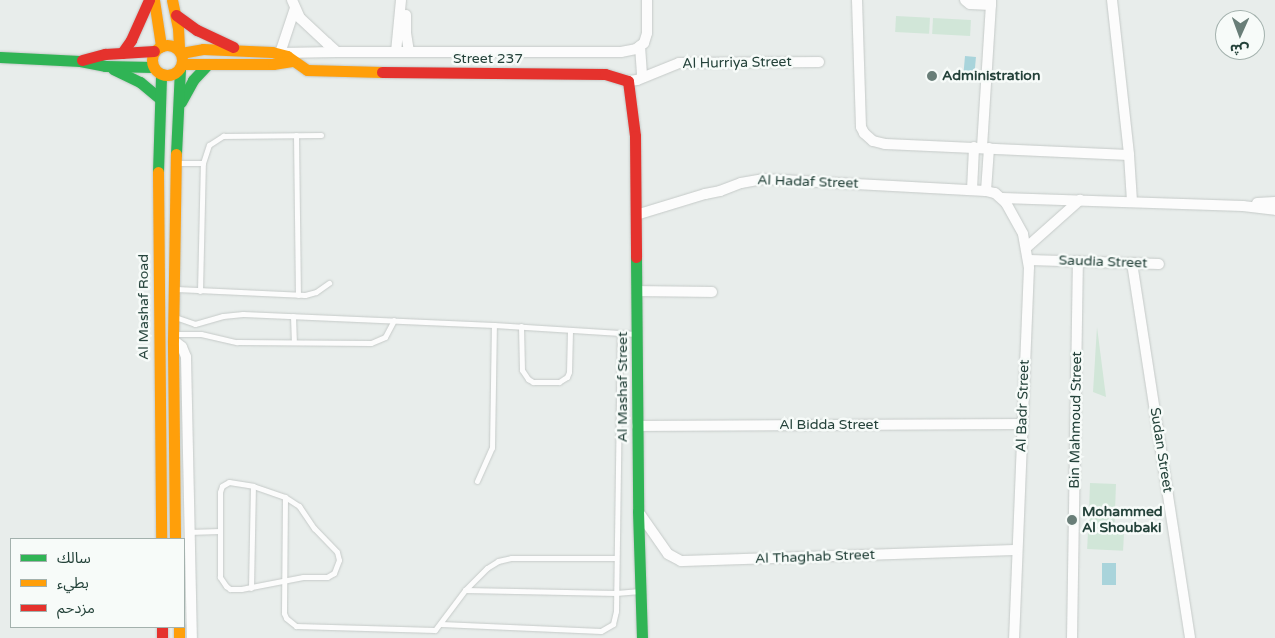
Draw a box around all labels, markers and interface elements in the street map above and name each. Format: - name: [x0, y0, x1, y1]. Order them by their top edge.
- north arrow: [1215, 10, 1265, 60]
- text: ش: [1230, 41, 1249, 58]
- street label: Street 237: [453, 51, 523, 67]
- street label: Al Hurriya Street: [682, 54, 792, 72]
- place label: Administration: [942, 68, 1040, 84]
- marker: Administration: [926, 70, 938, 82]
- street label: Al Hadaf Street: [757, 172, 859, 192]
- street label: Saudia Street: [1058, 252, 1148, 272]
- street label: Al Mashaf Road: [136, 254, 152, 360]
- street label: Al Mashaf Street: [615, 332, 631, 442]
- street label: Bin Mahmoud Street: [1066, 351, 1086, 489]
- street label: Al Badr Street: [1013, 359, 1033, 453]
- street label: Sudan Street: [1146, 406, 1176, 494]
- street label: Al Bidda Street: [779, 417, 879, 433]
- place label: Mohammed Al Shoubaki: [1082, 504, 1163, 536]
- marker: Mohammed Al Shoubaki: [1066, 514, 1078, 526]
- legend: [10, 538, 185, 628]
- street label: Al Thaghab Street: [755, 547, 875, 567]
- text: سالك: [57, 549, 91, 567]
- text: بطيء: [57, 574, 89, 592]
- text: مزدحم: [57, 599, 95, 617]

